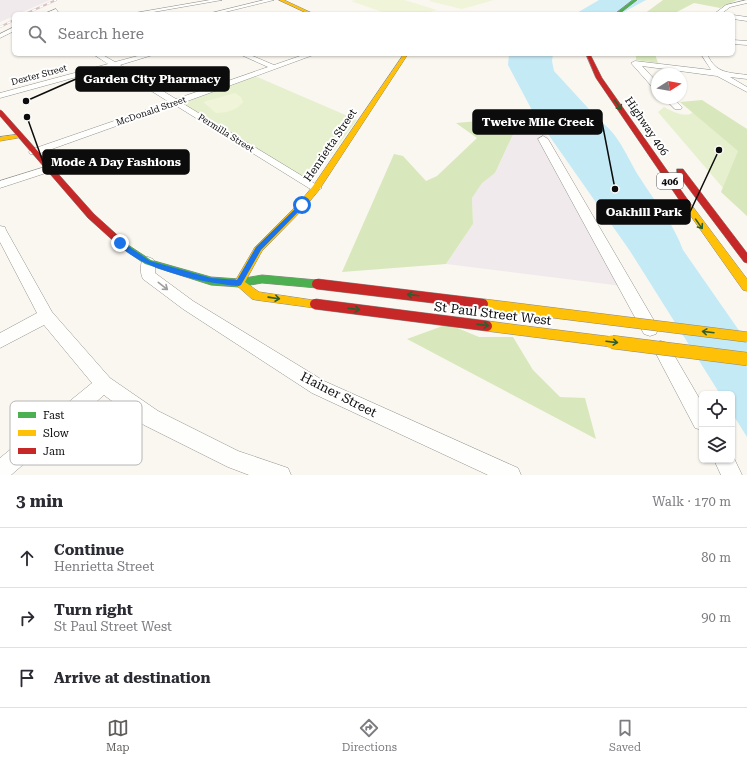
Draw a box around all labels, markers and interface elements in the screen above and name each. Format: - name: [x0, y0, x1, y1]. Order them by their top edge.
- search box: [12, 12, 735, 56]
- icon: search: [26, 23, 48, 45]
- text: Search here: [58, 25, 144, 43]
- street label: Dexter Street: [10, 63, 69, 87]
- callout: Garden City Pharmacy: [76, 67, 229, 91]
- north arrow: [651, 68, 687, 104]
- text: Garden City Pharmacy: [83, 72, 221, 86]
- street label: McDonald Street: [115, 94, 188, 128]
- street label: Highway 406: [622, 94, 671, 158]
- one-way arrow: [614, 99, 622, 110]
- street label: Henrietta Street: [301, 106, 360, 184]
- callout: Twelve Mile Creek: [473, 110, 602, 134]
- street label: Permilla Street: [196, 112, 256, 154]
- text: Twelve Mile Creek: [482, 115, 595, 129]
- callout: Mode A Day Fashions: [43, 150, 189, 174]
- text: Mode A Day Fashions: [51, 155, 181, 169]
- road number: 406: [657, 173, 683, 189]
- route start: [293, 196, 311, 214]
- callout: Oakhill Park: [597, 200, 690, 224]
- text: Oakhill Park: [606, 205, 683, 219]
- one-way arrow: [695, 218, 703, 229]
- route end: [111, 234, 129, 252]
- one-way arrow: [157, 282, 168, 291]
- one-way arrow: [406, 292, 419, 299]
- one-way arrow: [267, 294, 280, 302]
- street label: St Paul Street West: [433, 299, 553, 328]
- one-way arrow: [347, 305, 360, 313]
- one-way arrow: [476, 321, 489, 329]
- one-way arrow: [702, 328, 715, 336]
- one-way arrow: [605, 338, 618, 345]
- street label: Hainer Street: [298, 369, 379, 420]
- map controls: [699, 391, 735, 463]
- button: locate: [699, 391, 735, 427]
- legend: [10, 401, 142, 465]
- text: Fast: [43, 409, 64, 422]
- text: Slow: [43, 427, 70, 440]
- button: layers: [699, 427, 735, 463]
- text: Jam: [43, 445, 65, 458]
- text: 3 min: [16, 491, 63, 511]
- text: Walk · 170 m: [652, 494, 731, 509]
- text: Continue: [54, 541, 124, 559]
- icon: ahead: [16, 547, 38, 569]
- text: 80 m: [701, 550, 731, 565]
- text: Henrietta Street: [54, 559, 154, 574]
- text: Turn right: [54, 601, 133, 619]
- icon: right: [16, 607, 38, 629]
- text: 90 m: [701, 610, 731, 625]
- text: St Paul Street West: [54, 619, 172, 634]
- icon: arrive: [16, 667, 38, 689]
- text: Arrive at destination: [54, 669, 210, 687]
- tab: Map: [106, 717, 130, 754]
- tab: Directions: [342, 717, 397, 754]
- tab: Saved: [609, 717, 641, 754]

